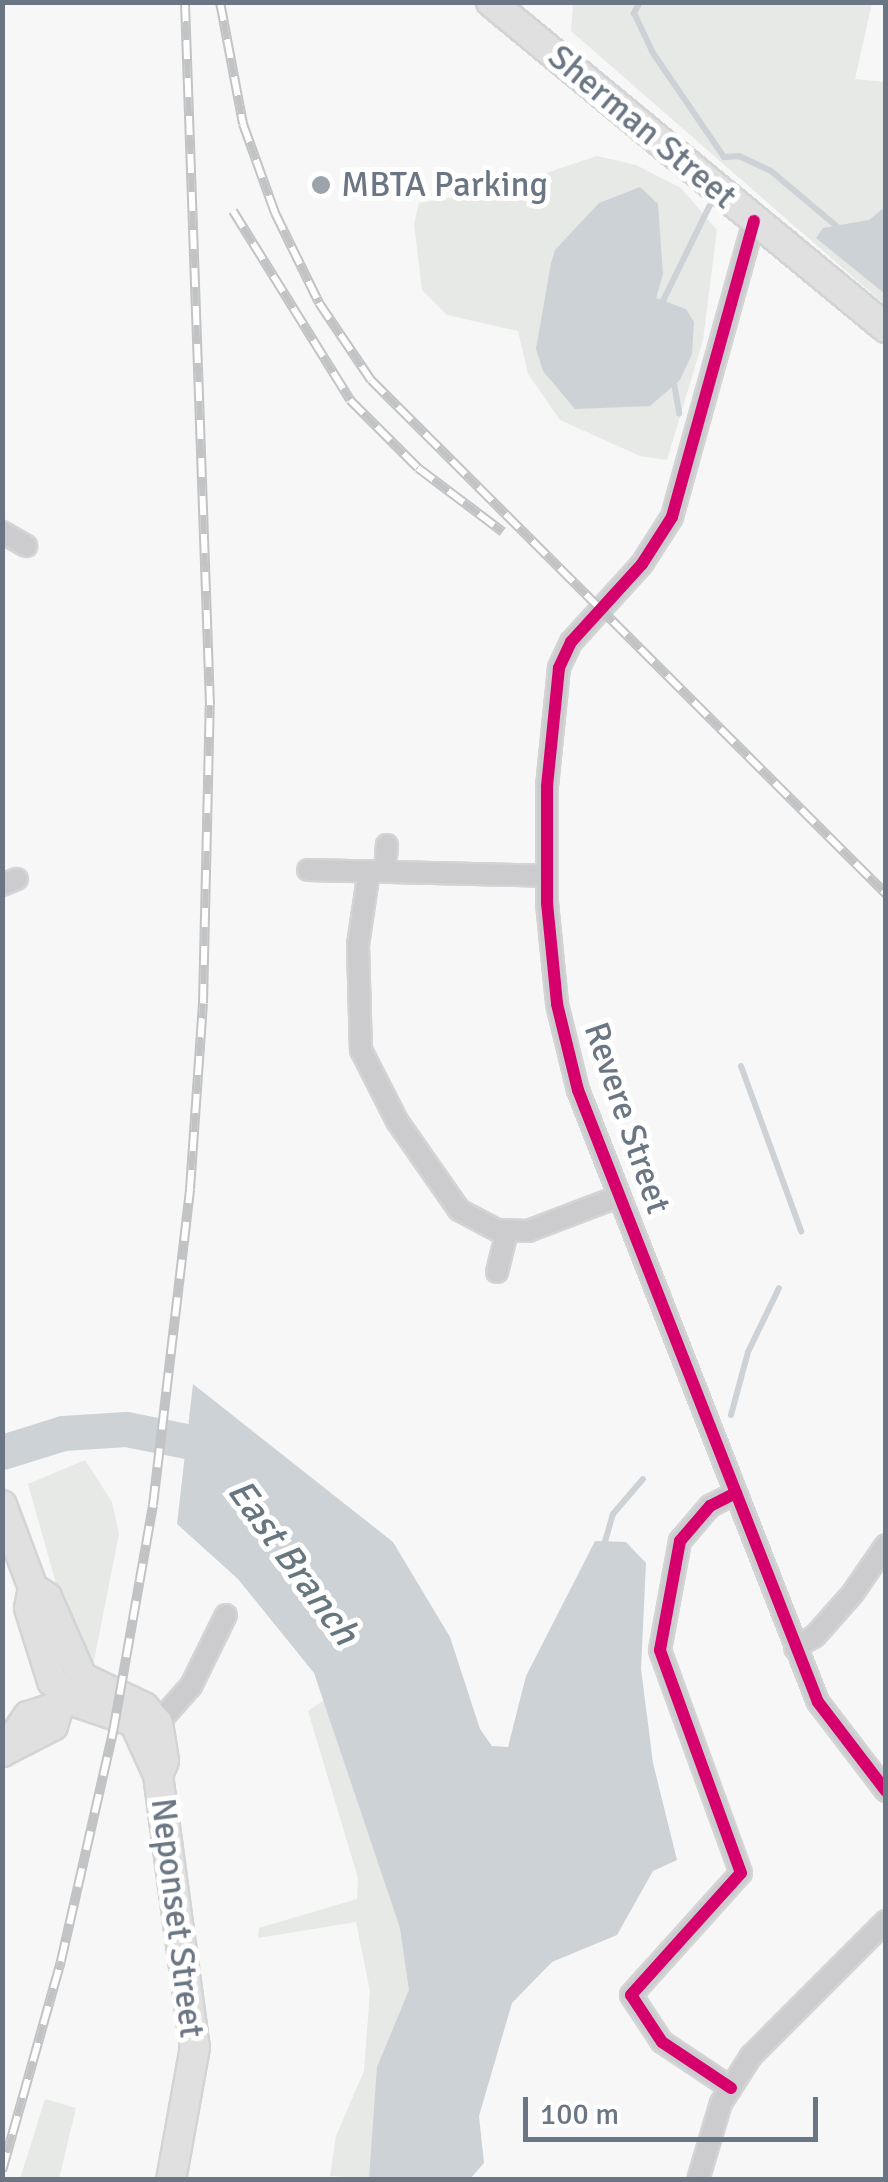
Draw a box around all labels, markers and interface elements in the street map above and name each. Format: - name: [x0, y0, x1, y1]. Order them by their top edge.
- street label: Sherman Street: [539, 36, 745, 218]
- place label: MBTA Parking: [341, 164, 548, 206]
- marker: MBTA Parking: [310, 174, 332, 196]
- street label: Revere Street: [575, 1017, 679, 1219]
- water label: East Branch: [218, 1470, 368, 1654]
- street label: Neponset Street: [141, 1796, 213, 2040]
- scale bar: [528, 2077, 823, 2139]
- text: 100 m: [540, 2096, 619, 2133]

